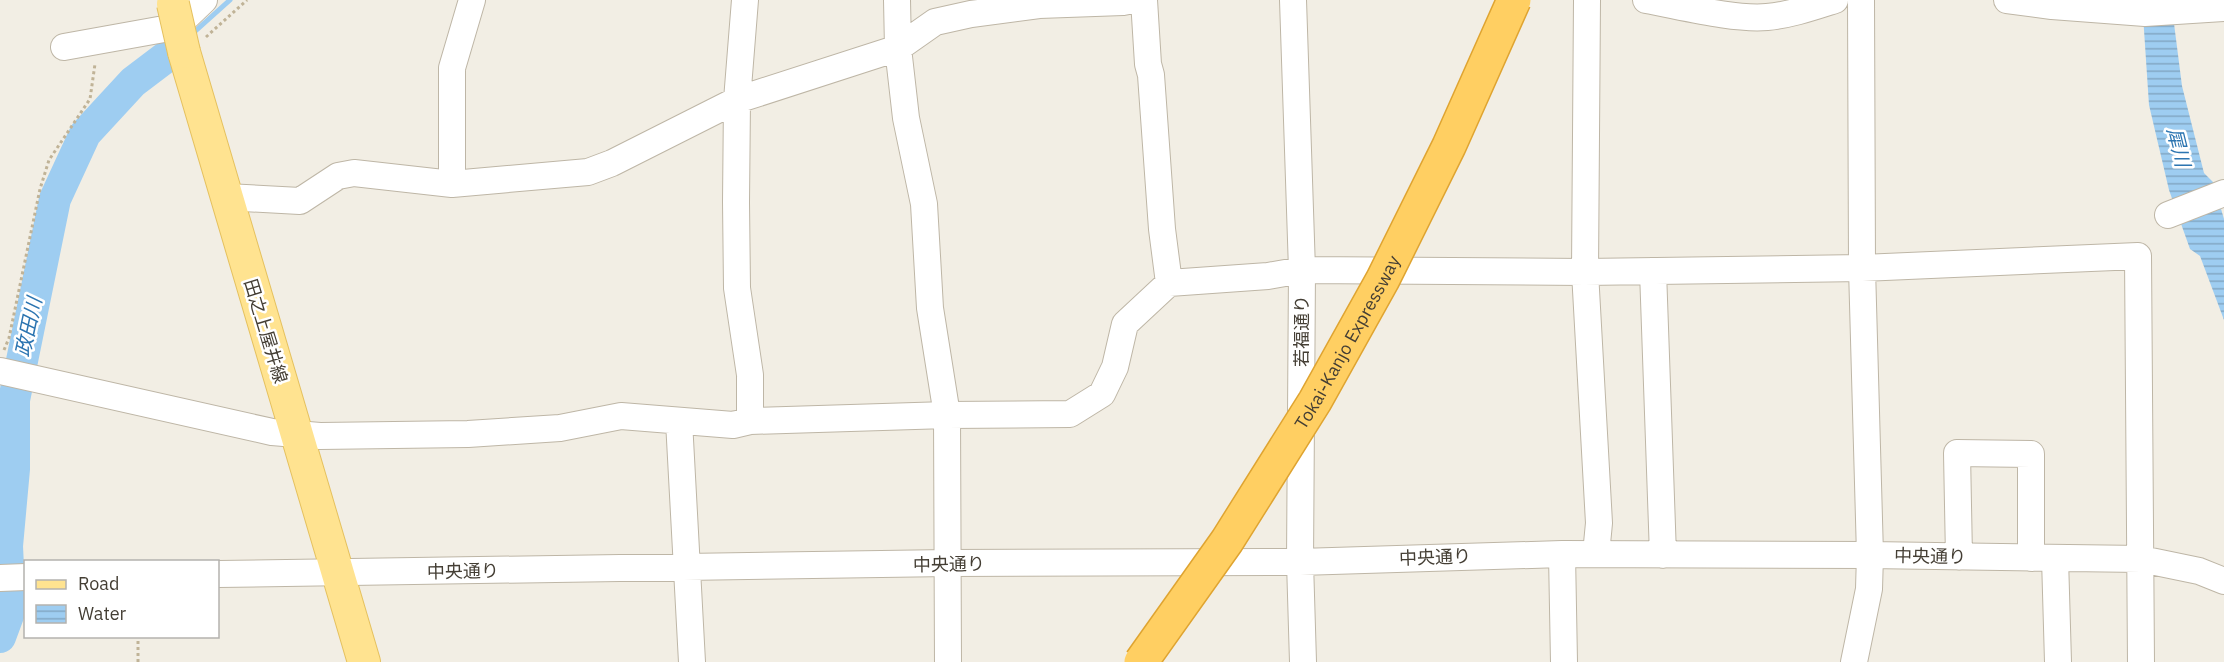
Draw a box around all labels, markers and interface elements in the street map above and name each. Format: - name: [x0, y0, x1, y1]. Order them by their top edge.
- water label: 犀川: [2161, 124, 2197, 172]
- street label: Tokai-Kanjo Expressway: [1289, 251, 1405, 433]
- street label: 田之上屋井線: [239, 276, 293, 386]
- water label: 政田川: [9, 293, 48, 359]
- street label: 若福通り: [1290, 295, 1313, 367]
- street label: 中央通り: [1399, 544, 1471, 570]
- street label: 中央通り: [1894, 544, 1966, 568]
- street label: 中央通り: [913, 552, 985, 576]
- street label: 中央通り: [427, 559, 499, 583]
- legend: [24, 560, 219, 638]
- text: Road: [78, 572, 119, 595]
- text: Water: [78, 602, 127, 625]

